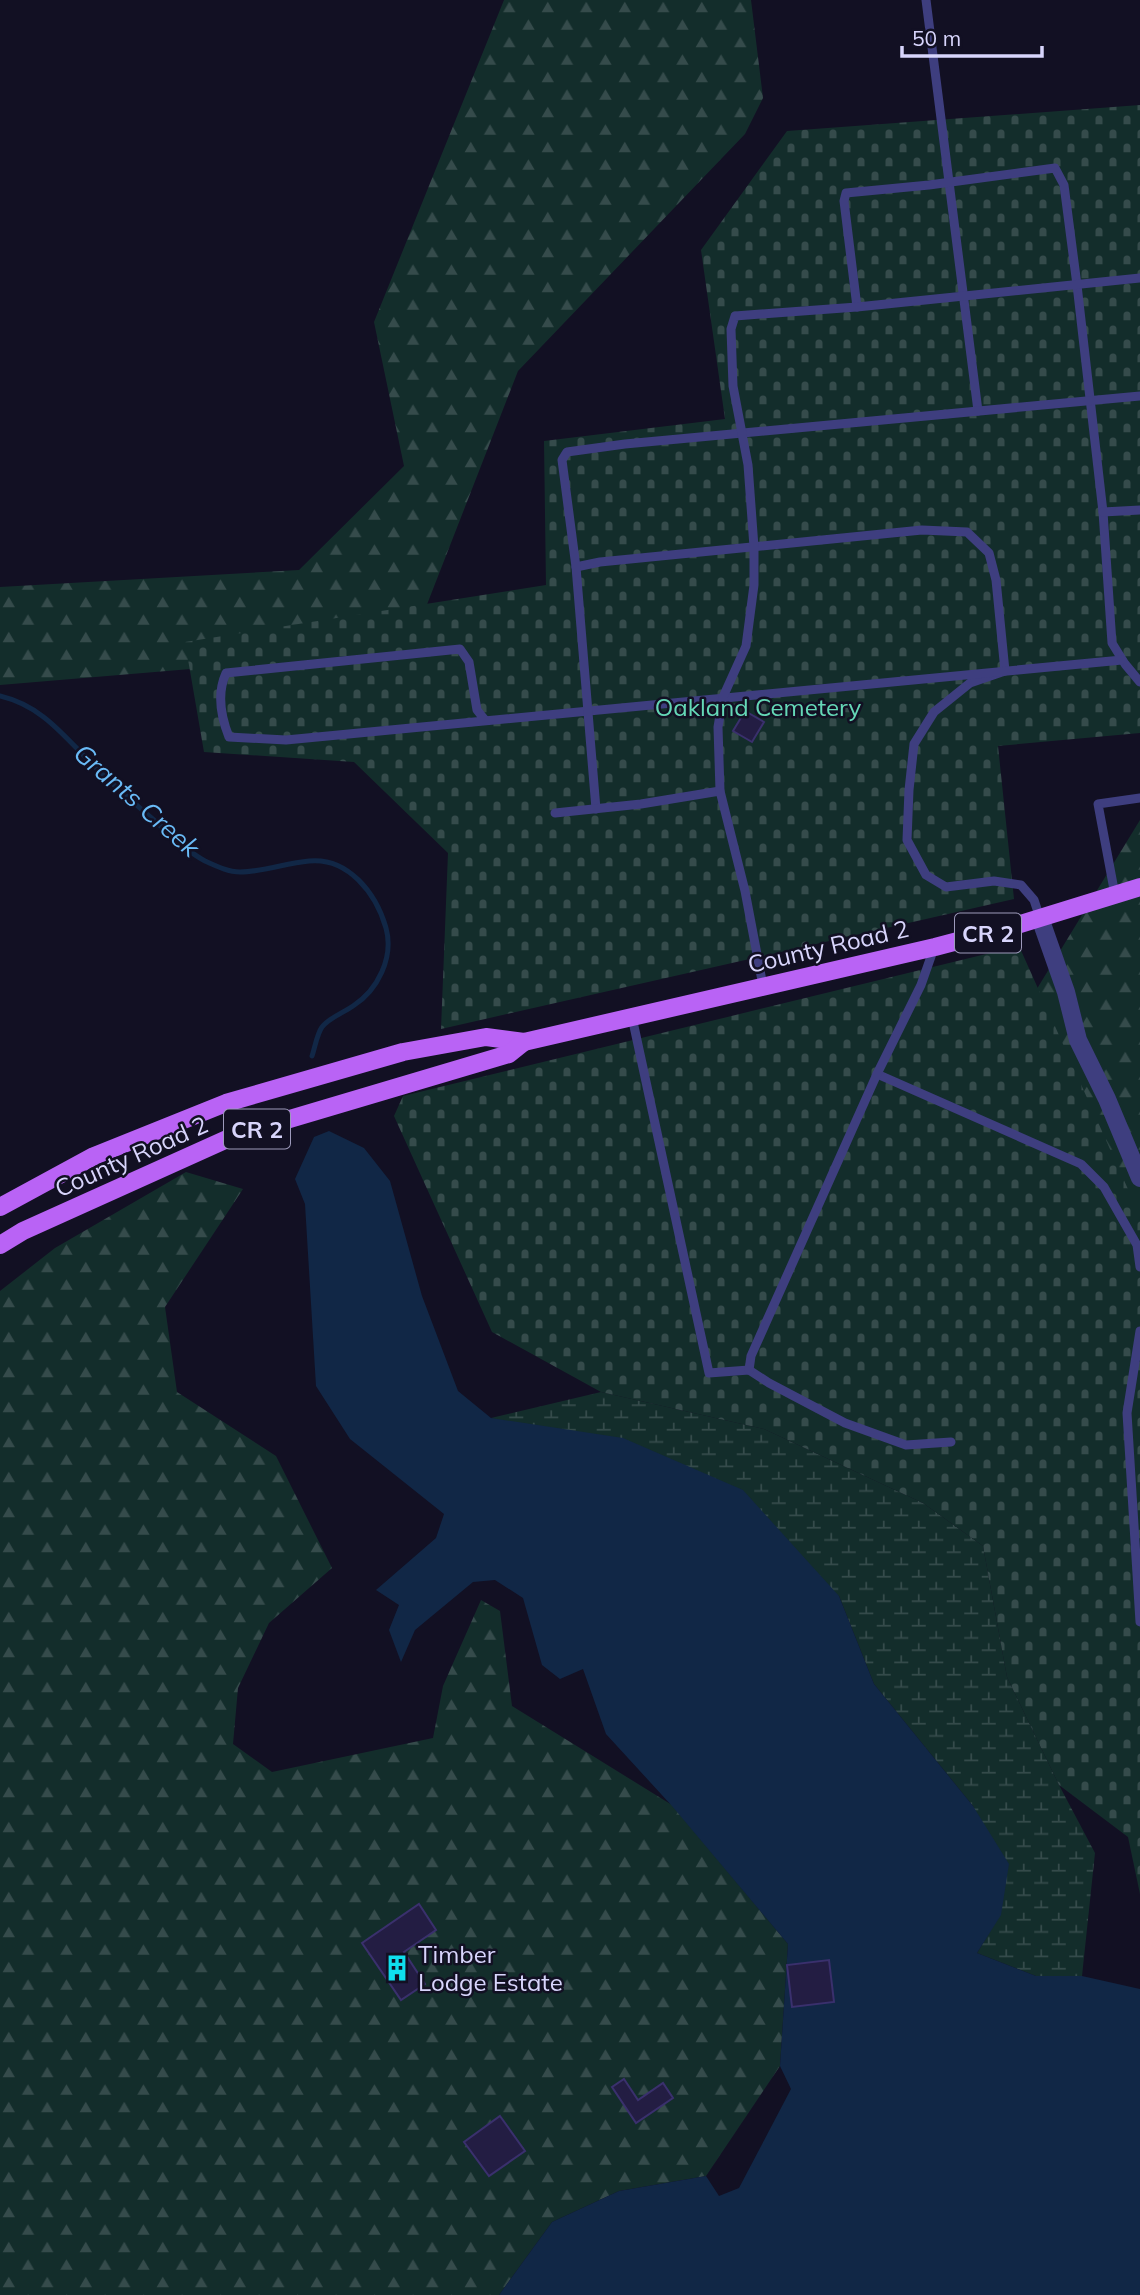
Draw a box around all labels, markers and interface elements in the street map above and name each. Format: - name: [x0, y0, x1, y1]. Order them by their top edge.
- scale bar: [902, 14, 1042, 58]
- text: 50 m: [912, 25, 961, 51]
- park label: Oakland Cemetery: [655, 692, 861, 722]
- water label: Grants Creek: [67, 736, 207, 864]
- street label: County Road 2: [745, 913, 911, 979]
- road number: CR 2: [955, 914, 1021, 952]
- street label: County Road 2: [50, 1109, 212, 1203]
- road number: CR 2: [224, 1110, 290, 1148]
- place label: Timber Lodge Estate: [418, 1939, 563, 1997]
- building icon: Timber Lodge Estate: [382, 1953, 412, 1983]

